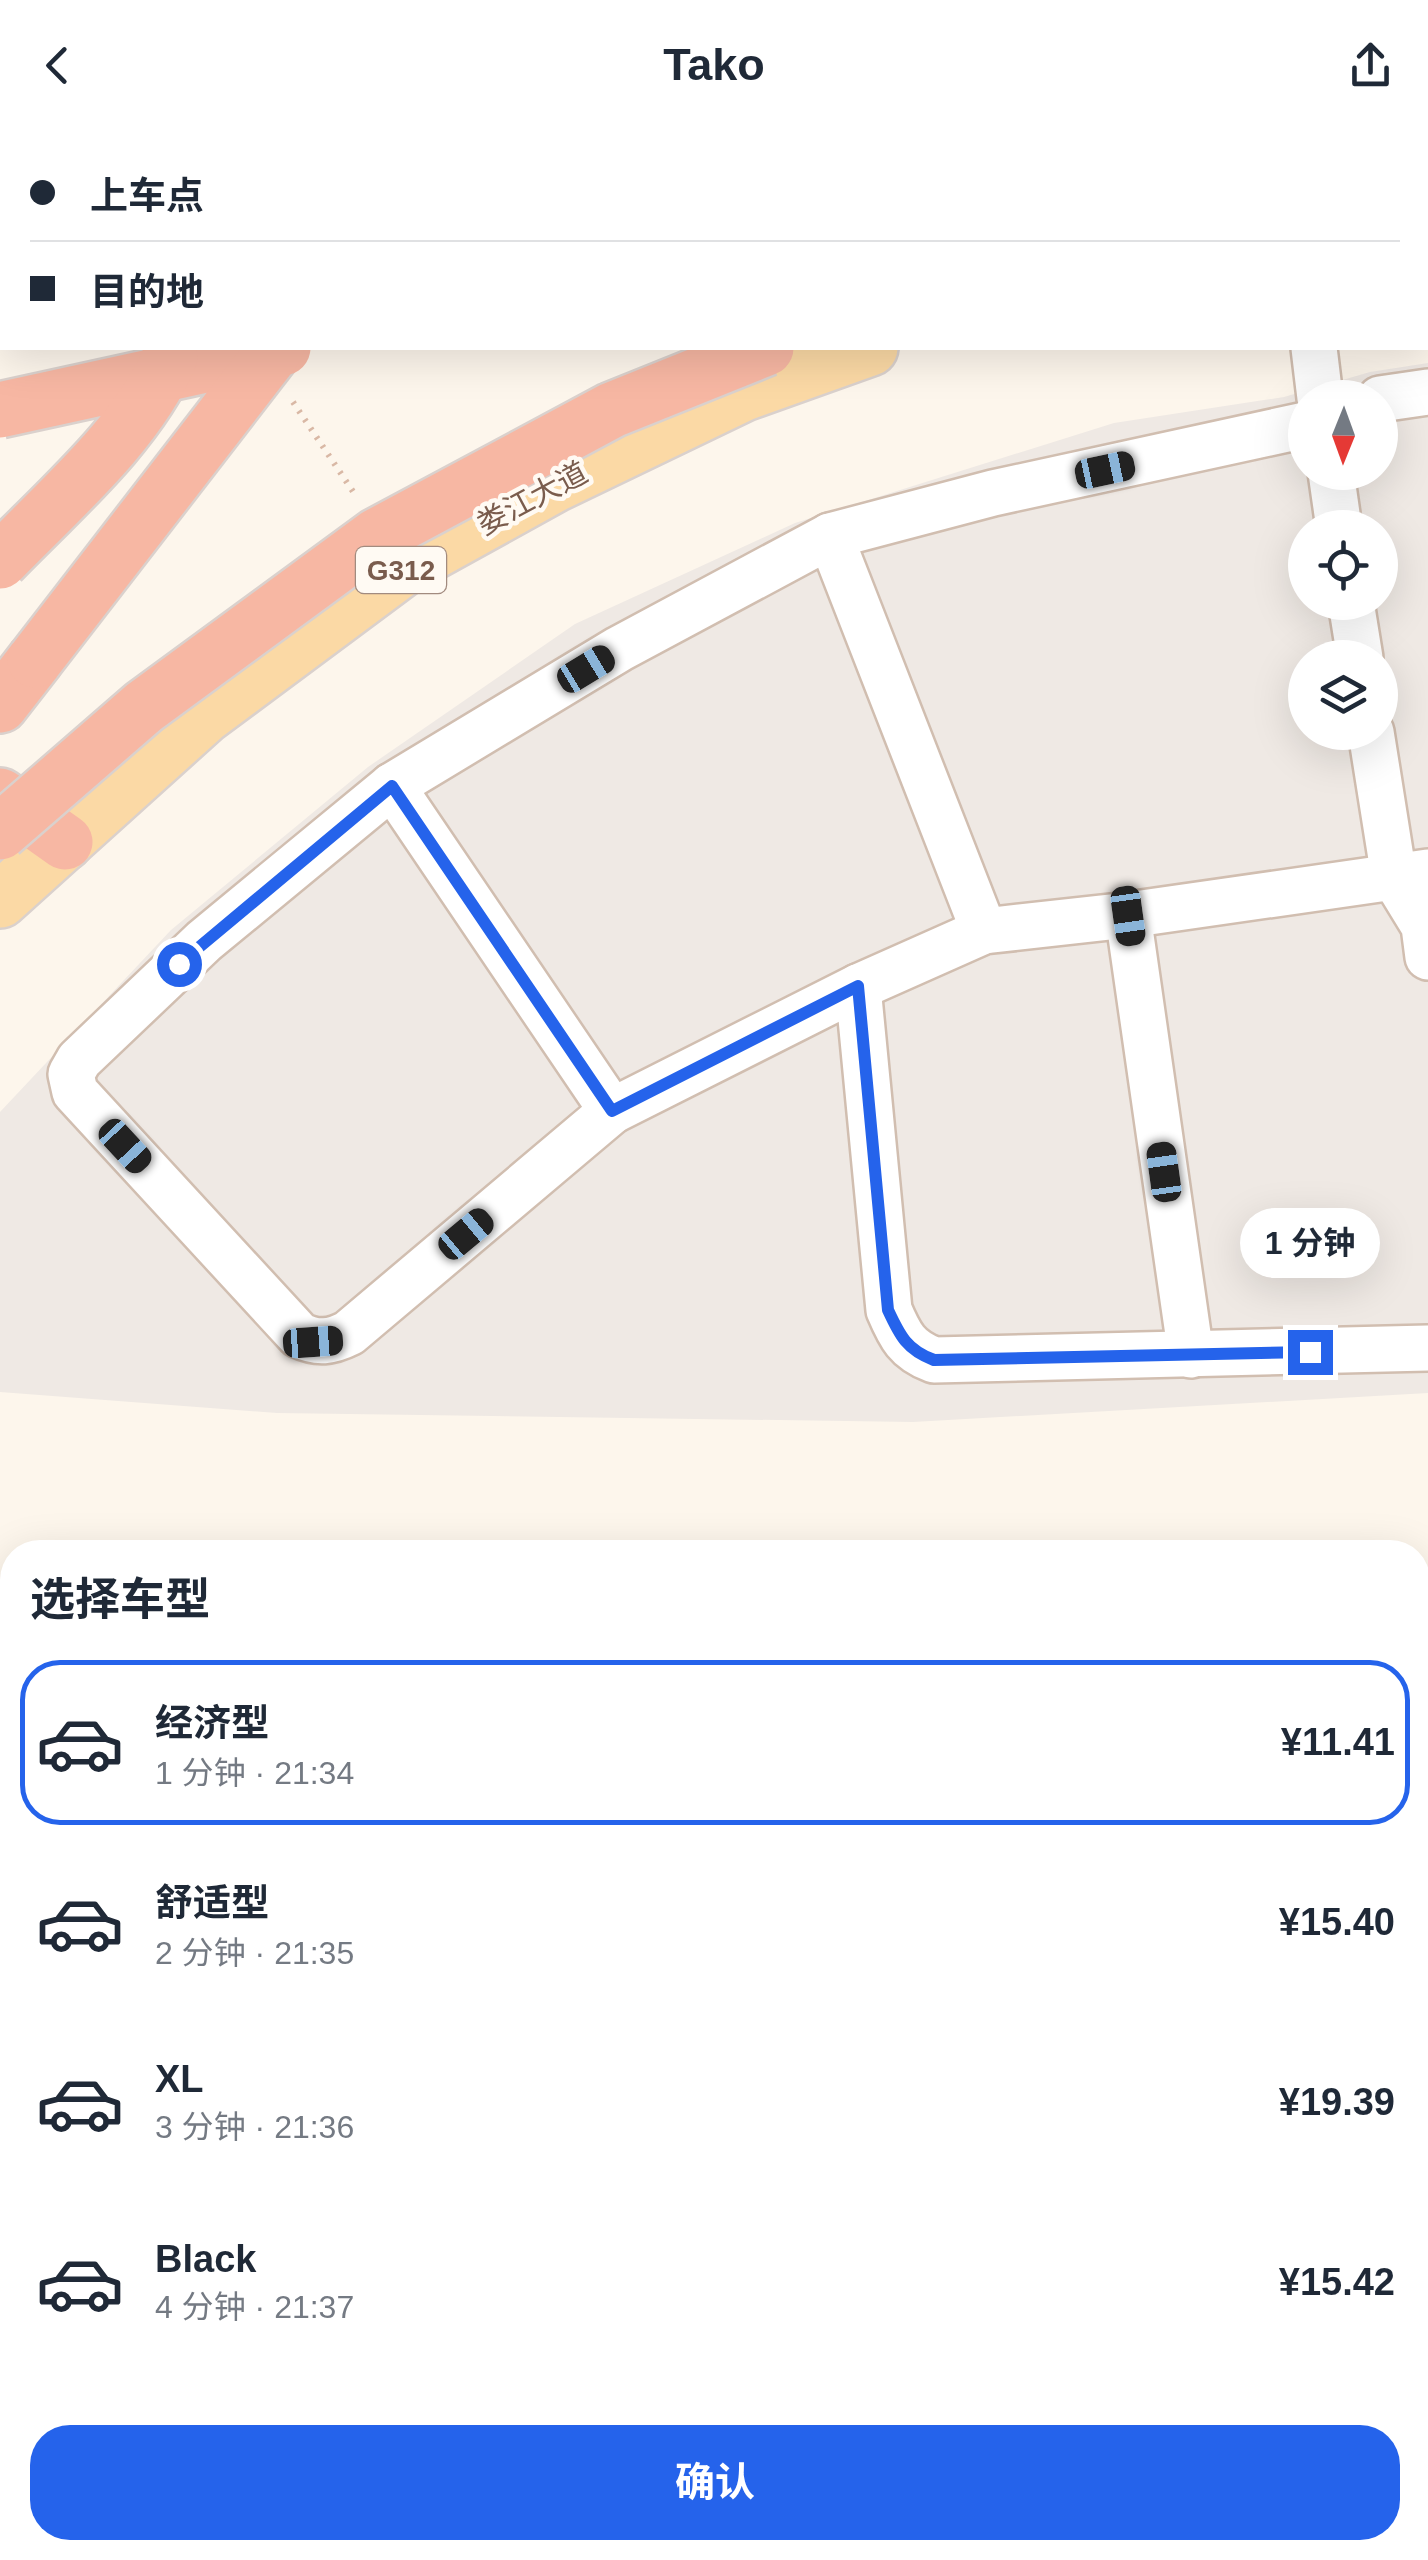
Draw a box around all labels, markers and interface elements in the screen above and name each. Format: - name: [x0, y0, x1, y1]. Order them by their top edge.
- icon: back: [30, 38, 85, 93]
- icon: share: [1343, 38, 1398, 93]
- text: Tako: [663, 39, 765, 90]
- text: 上车点: [90, 175, 204, 217]
- text: 目的地: [90, 271, 204, 313]
- north arrow: [1288, 380, 1398, 490]
- map controls: [1288, 380, 1398, 750]
- car: [1073, 449, 1137, 491]
- street label: 娄江大道: [471, 455, 593, 541]
- button: locate: [1288, 510, 1398, 620]
- road number: G312: [356, 547, 446, 593]
- button: layers: [1288, 640, 1398, 750]
- car: [553, 641, 619, 697]
- car: [1109, 884, 1147, 948]
- route start: [157, 942, 202, 987]
- car: [94, 1114, 156, 1178]
- car: [1145, 1140, 1183, 1204]
- car: [433, 1203, 499, 1265]
- callout: 1 分钟: [1240, 1207, 1380, 1277]
- text: 1 分钟: [1265, 1225, 1355, 1261]
- car: [282, 1325, 344, 1359]
- route end: [1288, 1330, 1333, 1375]
- text: 选择车型: [30, 1574, 210, 1625]
- icon: car: [35, 1698, 125, 1788]
- text: 经济型: [155, 1702, 269, 1744]
- text: ¥11.41: [1281, 1721, 1395, 1763]
- text: 1 分钟 · 21:34: [155, 1755, 354, 1791]
- icon: car: [35, 1878, 125, 1968]
- text: 舒适型: [155, 1882, 269, 1924]
- text: ¥15.40: [1279, 1901, 1395, 1943]
- text: 2 分钟 · 21:35: [155, 1935, 354, 1971]
- icon: car: [35, 2058, 125, 2148]
- text: XL: [155, 2058, 204, 2100]
- text: ¥19.39: [1279, 2081, 1395, 2123]
- text: 3 分钟 · 21:36: [155, 2109, 354, 2145]
- icon: car: [35, 2238, 125, 2328]
- text: Black: [155, 2238, 256, 2280]
- text: ¥15.42: [1279, 2261, 1395, 2303]
- text: 4 分钟 · 21:37: [155, 2289, 354, 2325]
- button: 确认: [30, 2425, 1400, 2540]

